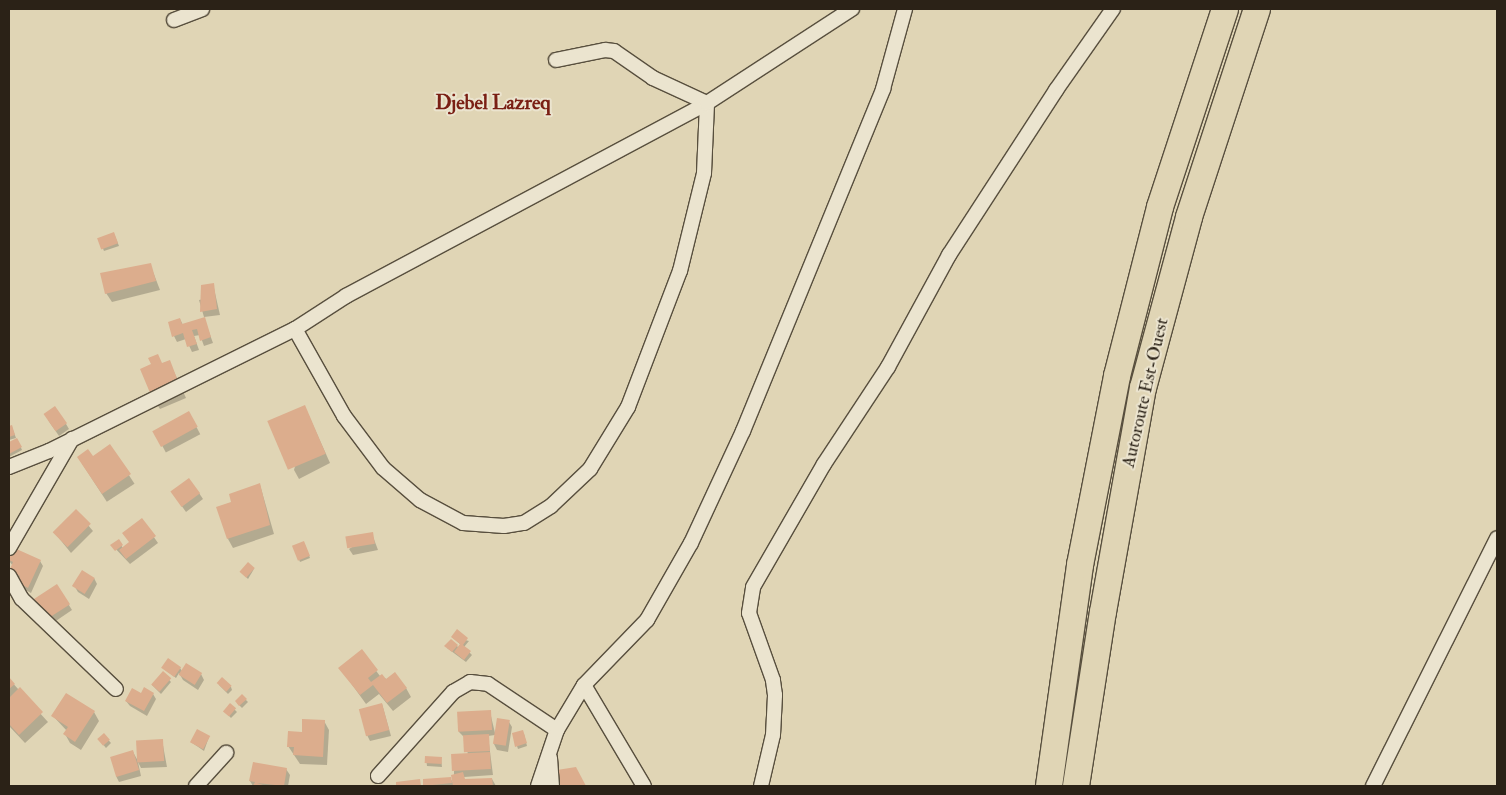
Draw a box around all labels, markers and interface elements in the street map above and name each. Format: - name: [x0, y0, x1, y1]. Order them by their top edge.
- district label: Djebel Lazreq: [435, 90, 551, 114]
- street label: Autoroute Est-Ouest: [1118, 316, 1174, 470]

